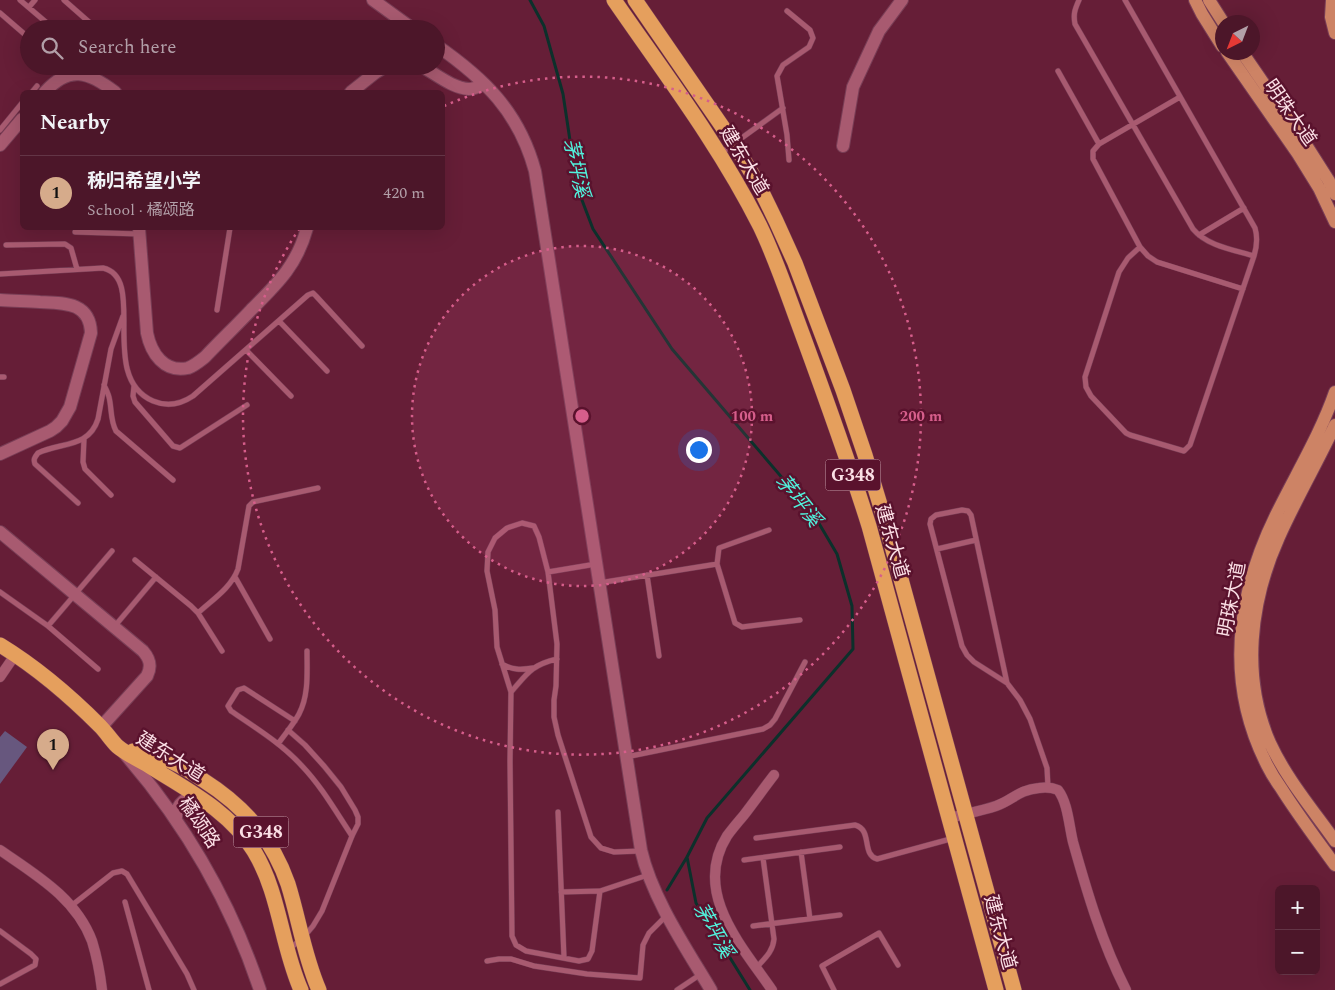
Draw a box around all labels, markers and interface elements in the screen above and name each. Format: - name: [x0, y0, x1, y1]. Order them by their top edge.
- north arrow: [1215, 15, 1260, 60]
- search box: [20, 20, 445, 75]
- text: Search here: [78, 33, 177, 62]
- icon: search: [38, 34, 66, 62]
- street label: 明珠大道: [1256, 73, 1323, 152]
- text: Nearby: [40, 107, 110, 139]
- street label: 建东大道: [712, 121, 776, 201]
- water label: 茅坪溪: [555, 136, 597, 203]
- text: 秭归希望小学: [87, 167, 201, 196]
- text: 1: [52, 181, 60, 205]
- text: 420 m: [383, 181, 425, 205]
- text: School · 橘颂路: [87, 198, 195, 222]
- text: 100 m: [731, 405, 774, 428]
- text: 200 m: [900, 405, 943, 428]
- centre of rings: [573, 407, 591, 425]
- your location: [686, 437, 712, 463]
- road number: G348: [826, 460, 880, 490]
- water label: 茅坪溪: [768, 468, 830, 535]
- street label: 建东大道: [867, 501, 916, 582]
- street label: 明珠大道: [1211, 559, 1254, 639]
- street label: 建东大道: [130, 725, 210, 790]
- pin: 1: [37, 729, 69, 770]
- street label: 橘颂路: [171, 791, 227, 855]
- road number: G348: [234, 816, 288, 848]
- map controls: [1275, 885, 1320, 975]
- button: +: [1275, 885, 1320, 930]
- street label: 建东大道: [976, 892, 1023, 973]
- water label: 茅坪溪: [685, 897, 742, 966]
- button: −: [1275, 930, 1320, 975]

